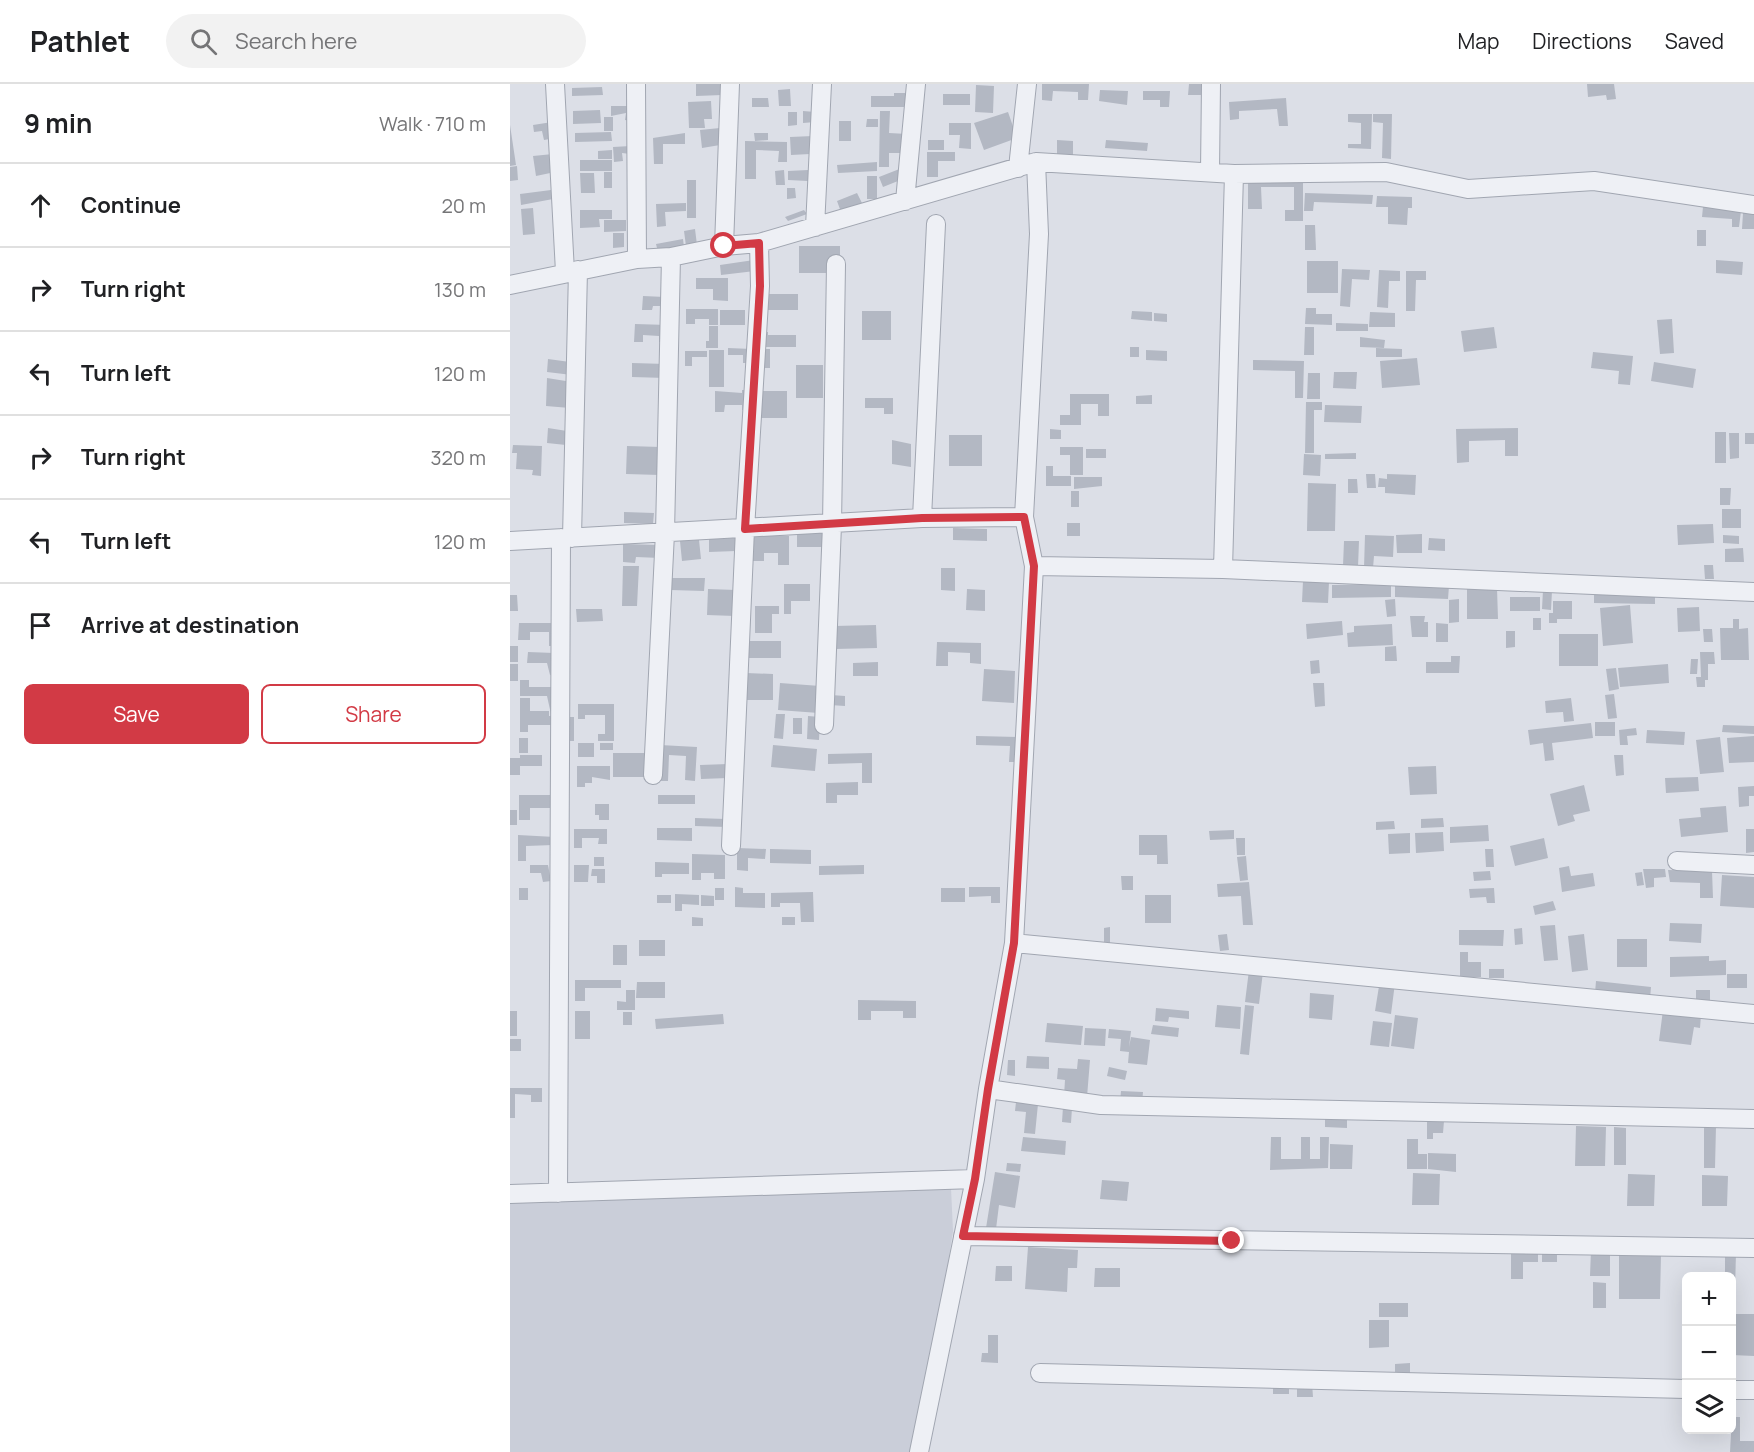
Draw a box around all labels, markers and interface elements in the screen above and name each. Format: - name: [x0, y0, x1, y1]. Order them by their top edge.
- search box: [166, 14, 586, 68]
- text: Pathlet: [30, 22, 130, 60]
- icon: search: [187, 25, 220, 58]
- text: Search here: [235, 26, 357, 56]
- text: Map: [1458, 27, 1499, 55]
- text: Directions: [1532, 27, 1632, 55]
- text: Saved: [1665, 27, 1724, 55]
- text: 9 min: [24, 105, 92, 141]
- text: Walk · 710 m: [379, 110, 486, 137]
- icon: ahead: [24, 189, 57, 222]
- text: Continue: [81, 190, 181, 220]
- text: 20 m: [441, 192, 486, 219]
- route start: [710, 232, 736, 258]
- icon: right: [24, 273, 57, 306]
- text: Turn right: [81, 274, 186, 304]
- text: 130 m: [434, 276, 486, 303]
- icon: left: [24, 357, 57, 390]
- text: Turn left: [81, 358, 171, 388]
- text: 120 m: [434, 360, 486, 387]
- icon: right: [24, 441, 57, 474]
- text: Turn right: [81, 442, 186, 472]
- text: 320 m: [430, 444, 486, 471]
- icon: left: [24, 525, 57, 558]
- text: Turn left: [81, 526, 171, 556]
- text: 120 m: [434, 528, 486, 555]
- icon: arrive: [24, 609, 57, 642]
- text: Arrive at destination: [81, 610, 299, 640]
- button: Save: [24, 684, 249, 744]
- button: Share: [261, 684, 486, 744]
- route end: [1218, 1227, 1244, 1253]
- map controls: [1682, 1272, 1736, 1434]
- button: +: [1682, 1272, 1736, 1326]
- button: −: [1682, 1326, 1736, 1380]
- button: layers: [1682, 1380, 1736, 1434]

